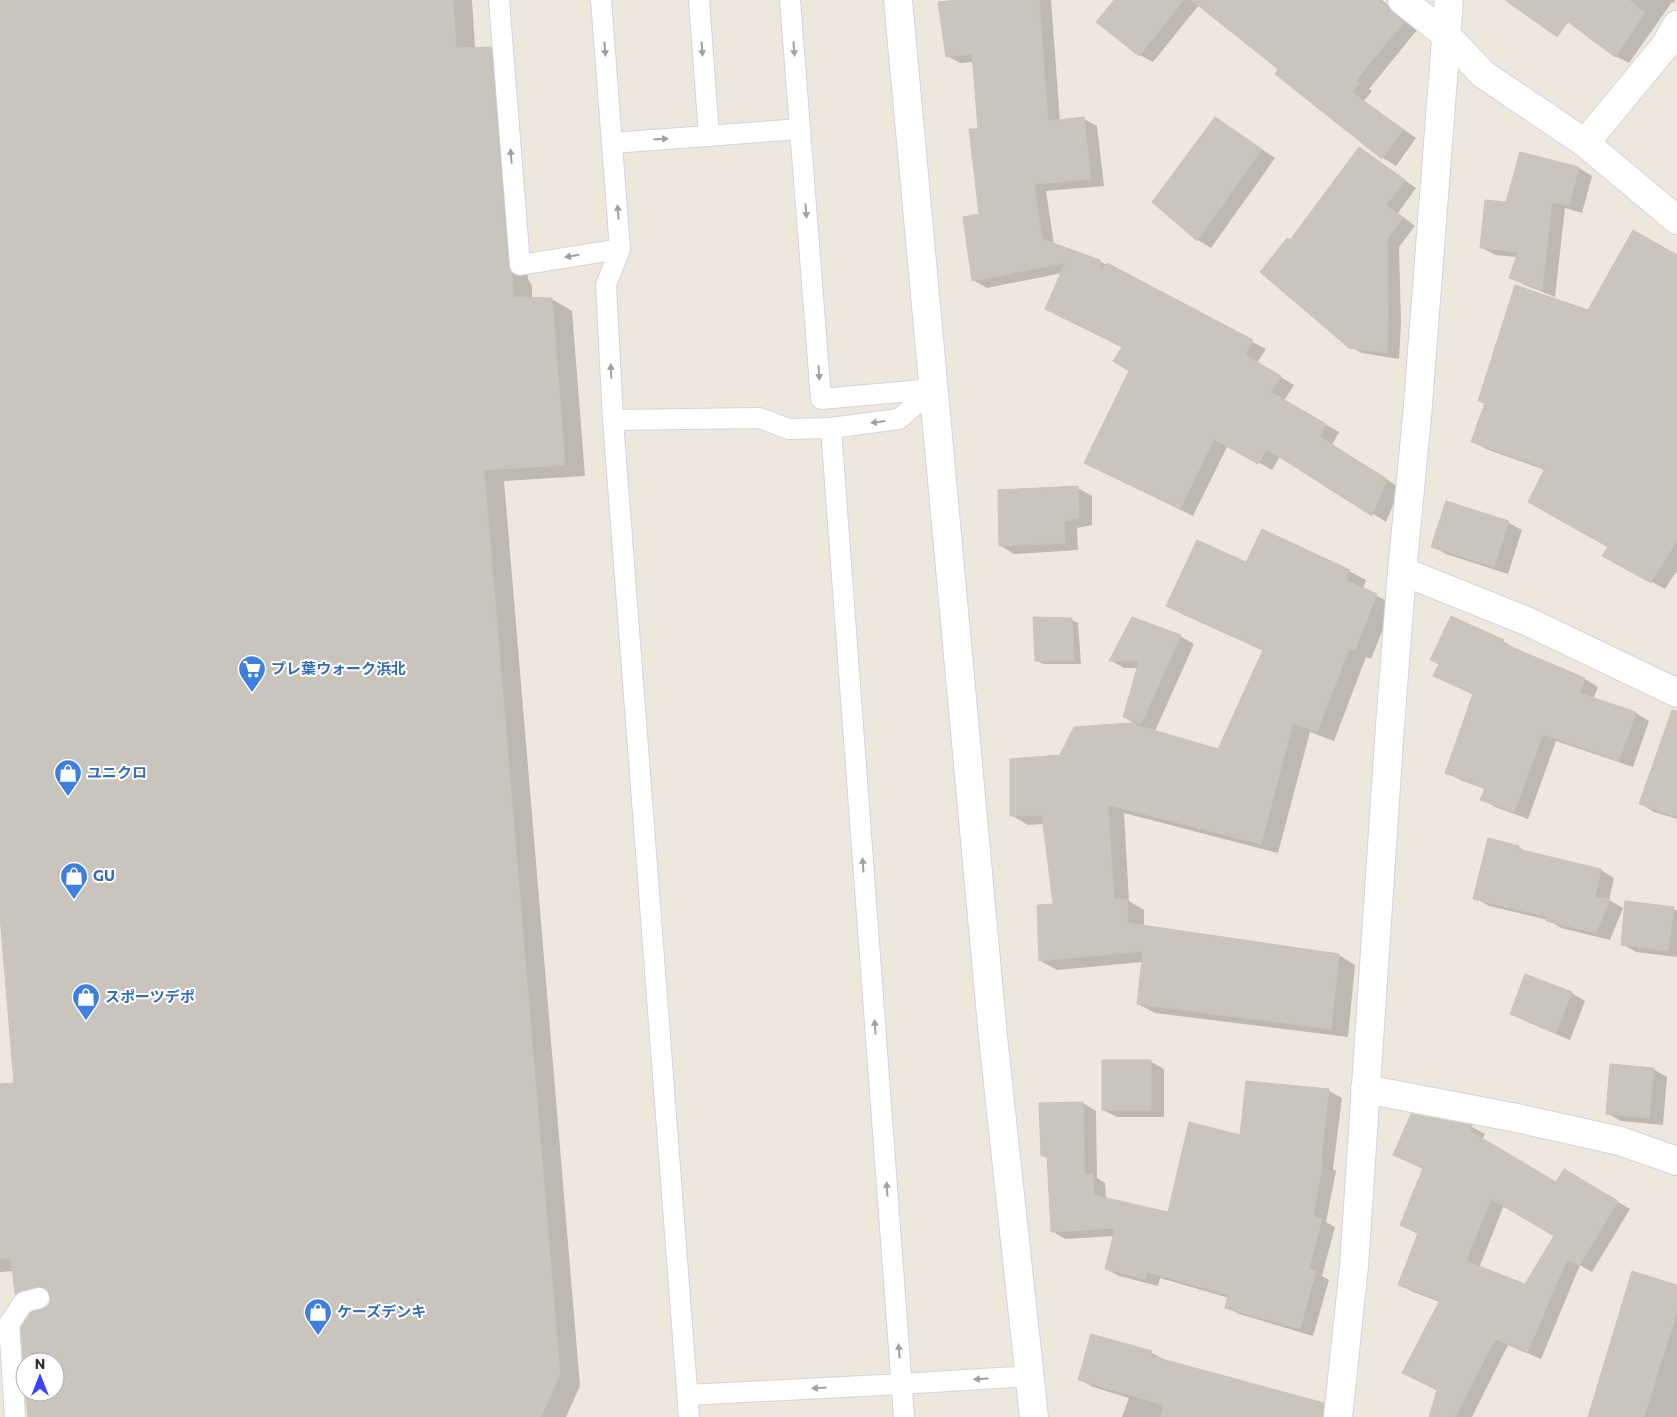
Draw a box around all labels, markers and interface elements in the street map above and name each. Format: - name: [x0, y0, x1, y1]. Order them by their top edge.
- one-way arrow: [602, 41, 610, 57]
- one-way arrow: [699, 41, 707, 57]
- one-way arrow: [790, 41, 798, 57]
- one-way arrow: [654, 135, 670, 143]
- one-way arrow: [507, 147, 515, 163]
- one-way arrow: [613, 203, 621, 219]
- one-way arrow: [802, 203, 810, 219]
- one-way arrow: [564, 253, 580, 261]
- one-way arrow: [606, 363, 614, 379]
- one-way arrow: [815, 365, 823, 381]
- one-way arrow: [870, 418, 886, 426]
- supermarket icon: プレ葉ウォーク浜北: [237, 654, 267, 693]
- place label: プレ葉ウォーク浜北: [271, 659, 406, 677]
- shop icon: ユニクロ: [53, 758, 83, 797]
- place label: ユニクロ: [87, 763, 147, 781]
- one-way arrow: [859, 856, 867, 872]
- shop icon: GU: [59, 861, 89, 900]
- place label: GU: [93, 866, 115, 884]
- shop icon: スポーツデポ: [71, 982, 101, 1021]
- place label: スポーツデポ: [105, 987, 195, 1005]
- one-way arrow: [871, 1019, 879, 1035]
- one-way arrow: [882, 1181, 890, 1197]
- shop icon: ケーズデンキ: [303, 1297, 333, 1336]
- place label: ケーズデンキ: [337, 1302, 426, 1320]
- one-way arrow: [894, 1343, 902, 1359]
- north arrow: [15, 1352, 65, 1402]
- text: N: [35, 1355, 45, 1372]
- one-way arrow: [973, 1375, 989, 1383]
- one-way arrow: [810, 1385, 826, 1393]

